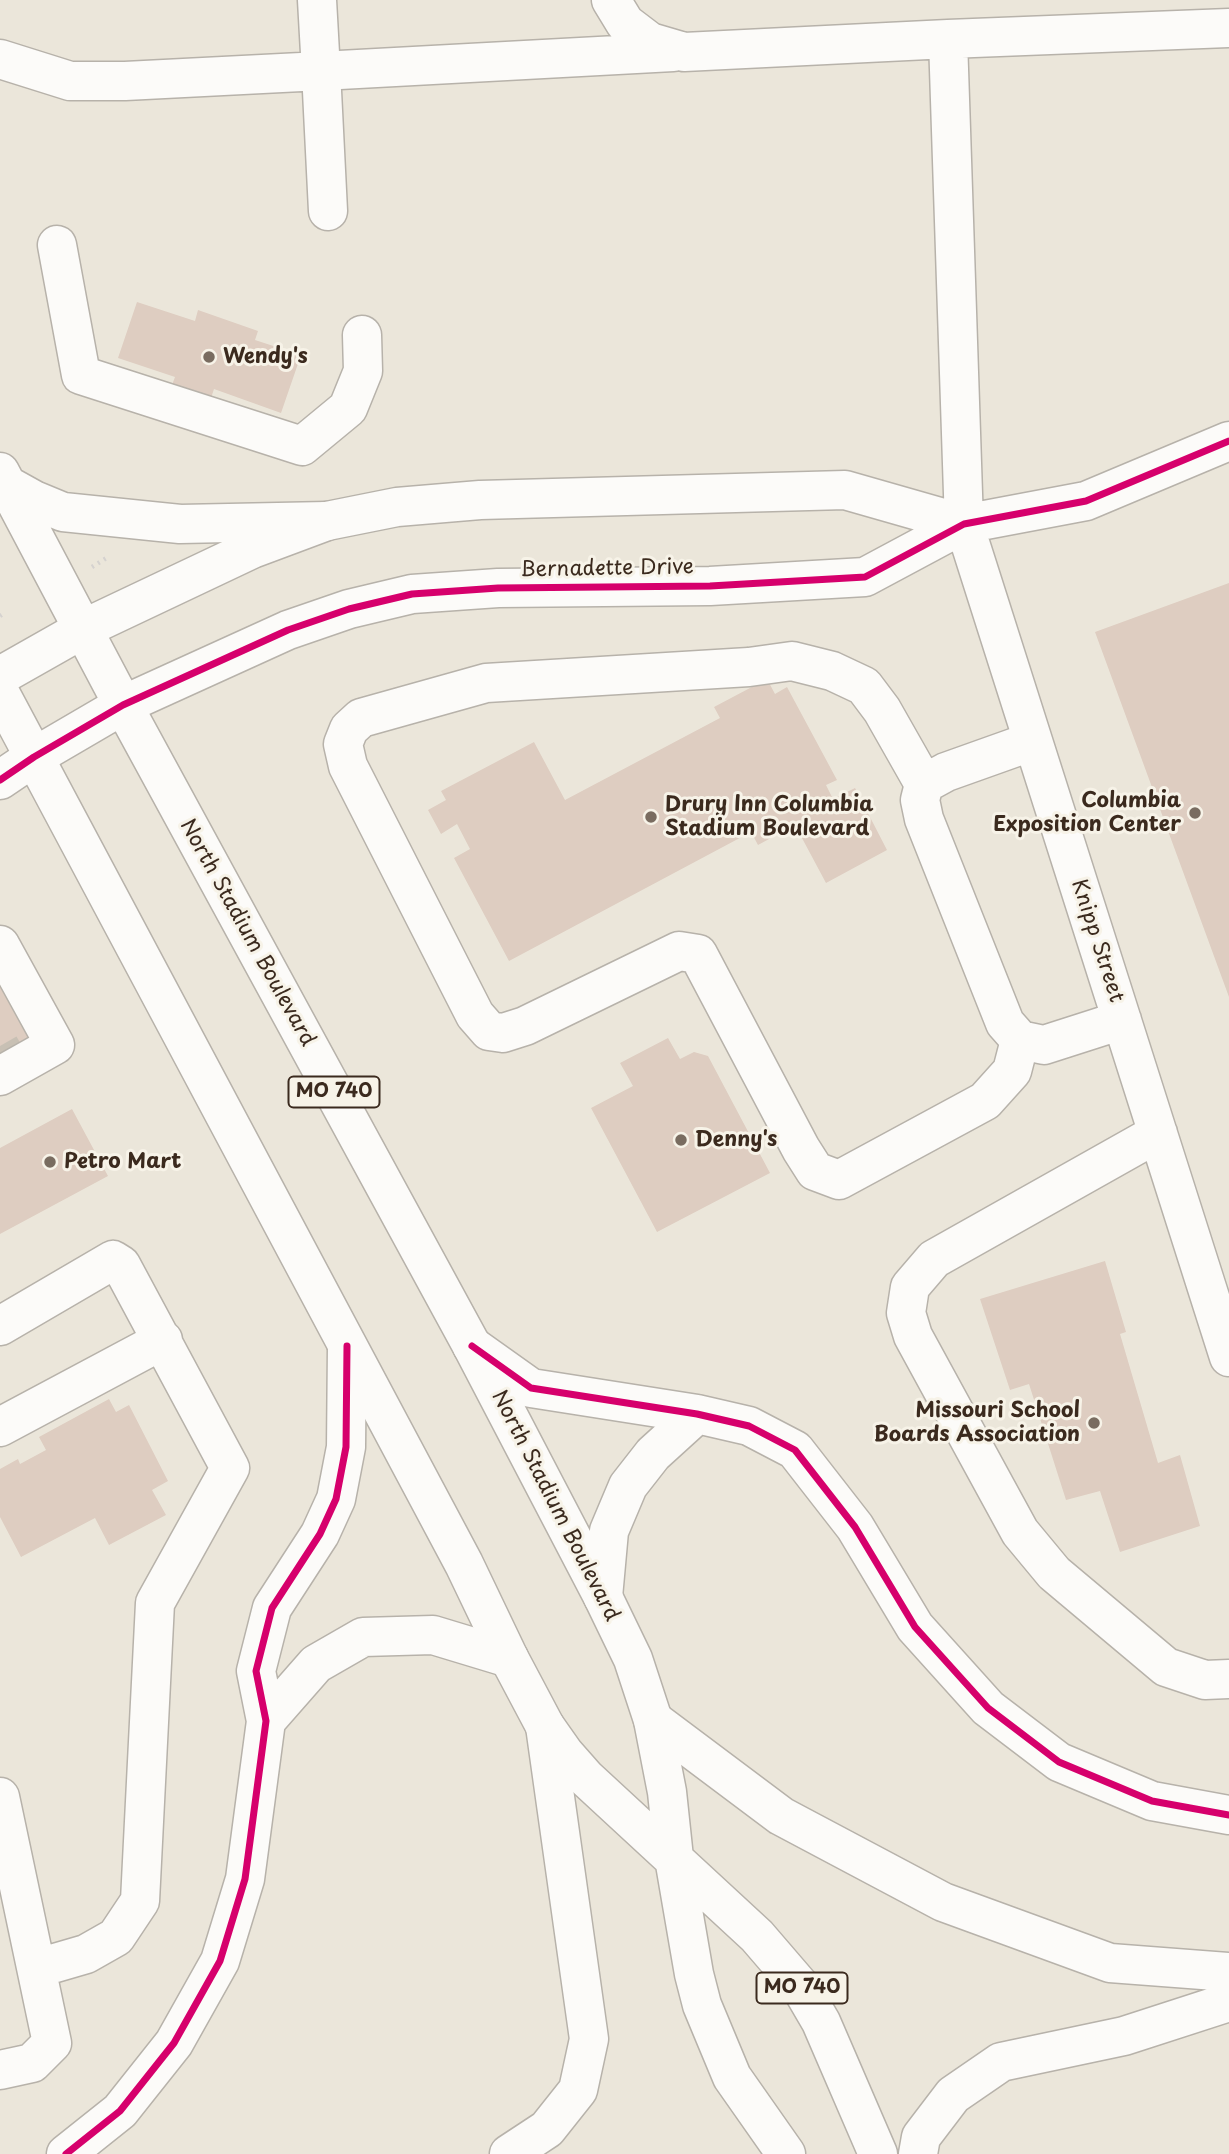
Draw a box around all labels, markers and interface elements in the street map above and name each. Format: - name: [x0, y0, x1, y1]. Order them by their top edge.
- place label: Wendy's: [223, 344, 308, 370]
- marker: Wendy's: [201, 349, 217, 365]
- street label: Bernadette Drive: [520, 555, 694, 583]
- place label: Columbia Exposition Center: [993, 788, 1181, 838]
- place label: Drury Inn Columbia Stadium Boulevard: [665, 792, 873, 842]
- marker: Columbia Exposition Center: [1187, 805, 1203, 821]
- marker: Drury Inn Columbia Stadium Boulevard: [643, 809, 659, 825]
- street label: North Stadium Boulevard: [174, 815, 320, 1051]
- street label: Knipp Street: [1065, 876, 1129, 1006]
- road number: MO 740: [288, 1076, 380, 1108]
- place label: Denny's: [695, 1127, 777, 1153]
- marker: Denny's: [673, 1132, 689, 1148]
- place label: Petro Mart: [64, 1149, 181, 1175]
- marker: Petro Mart: [42, 1154, 58, 1170]
- street label: North Stadium Boulevard: [486, 1386, 624, 1626]
- place label: Missouri School Boards Association: [874, 1398, 1080, 1448]
- marker: Missouri School Boards Association: [1086, 1415, 1102, 1431]
- road number: MO 740: [756, 1972, 848, 2004]

